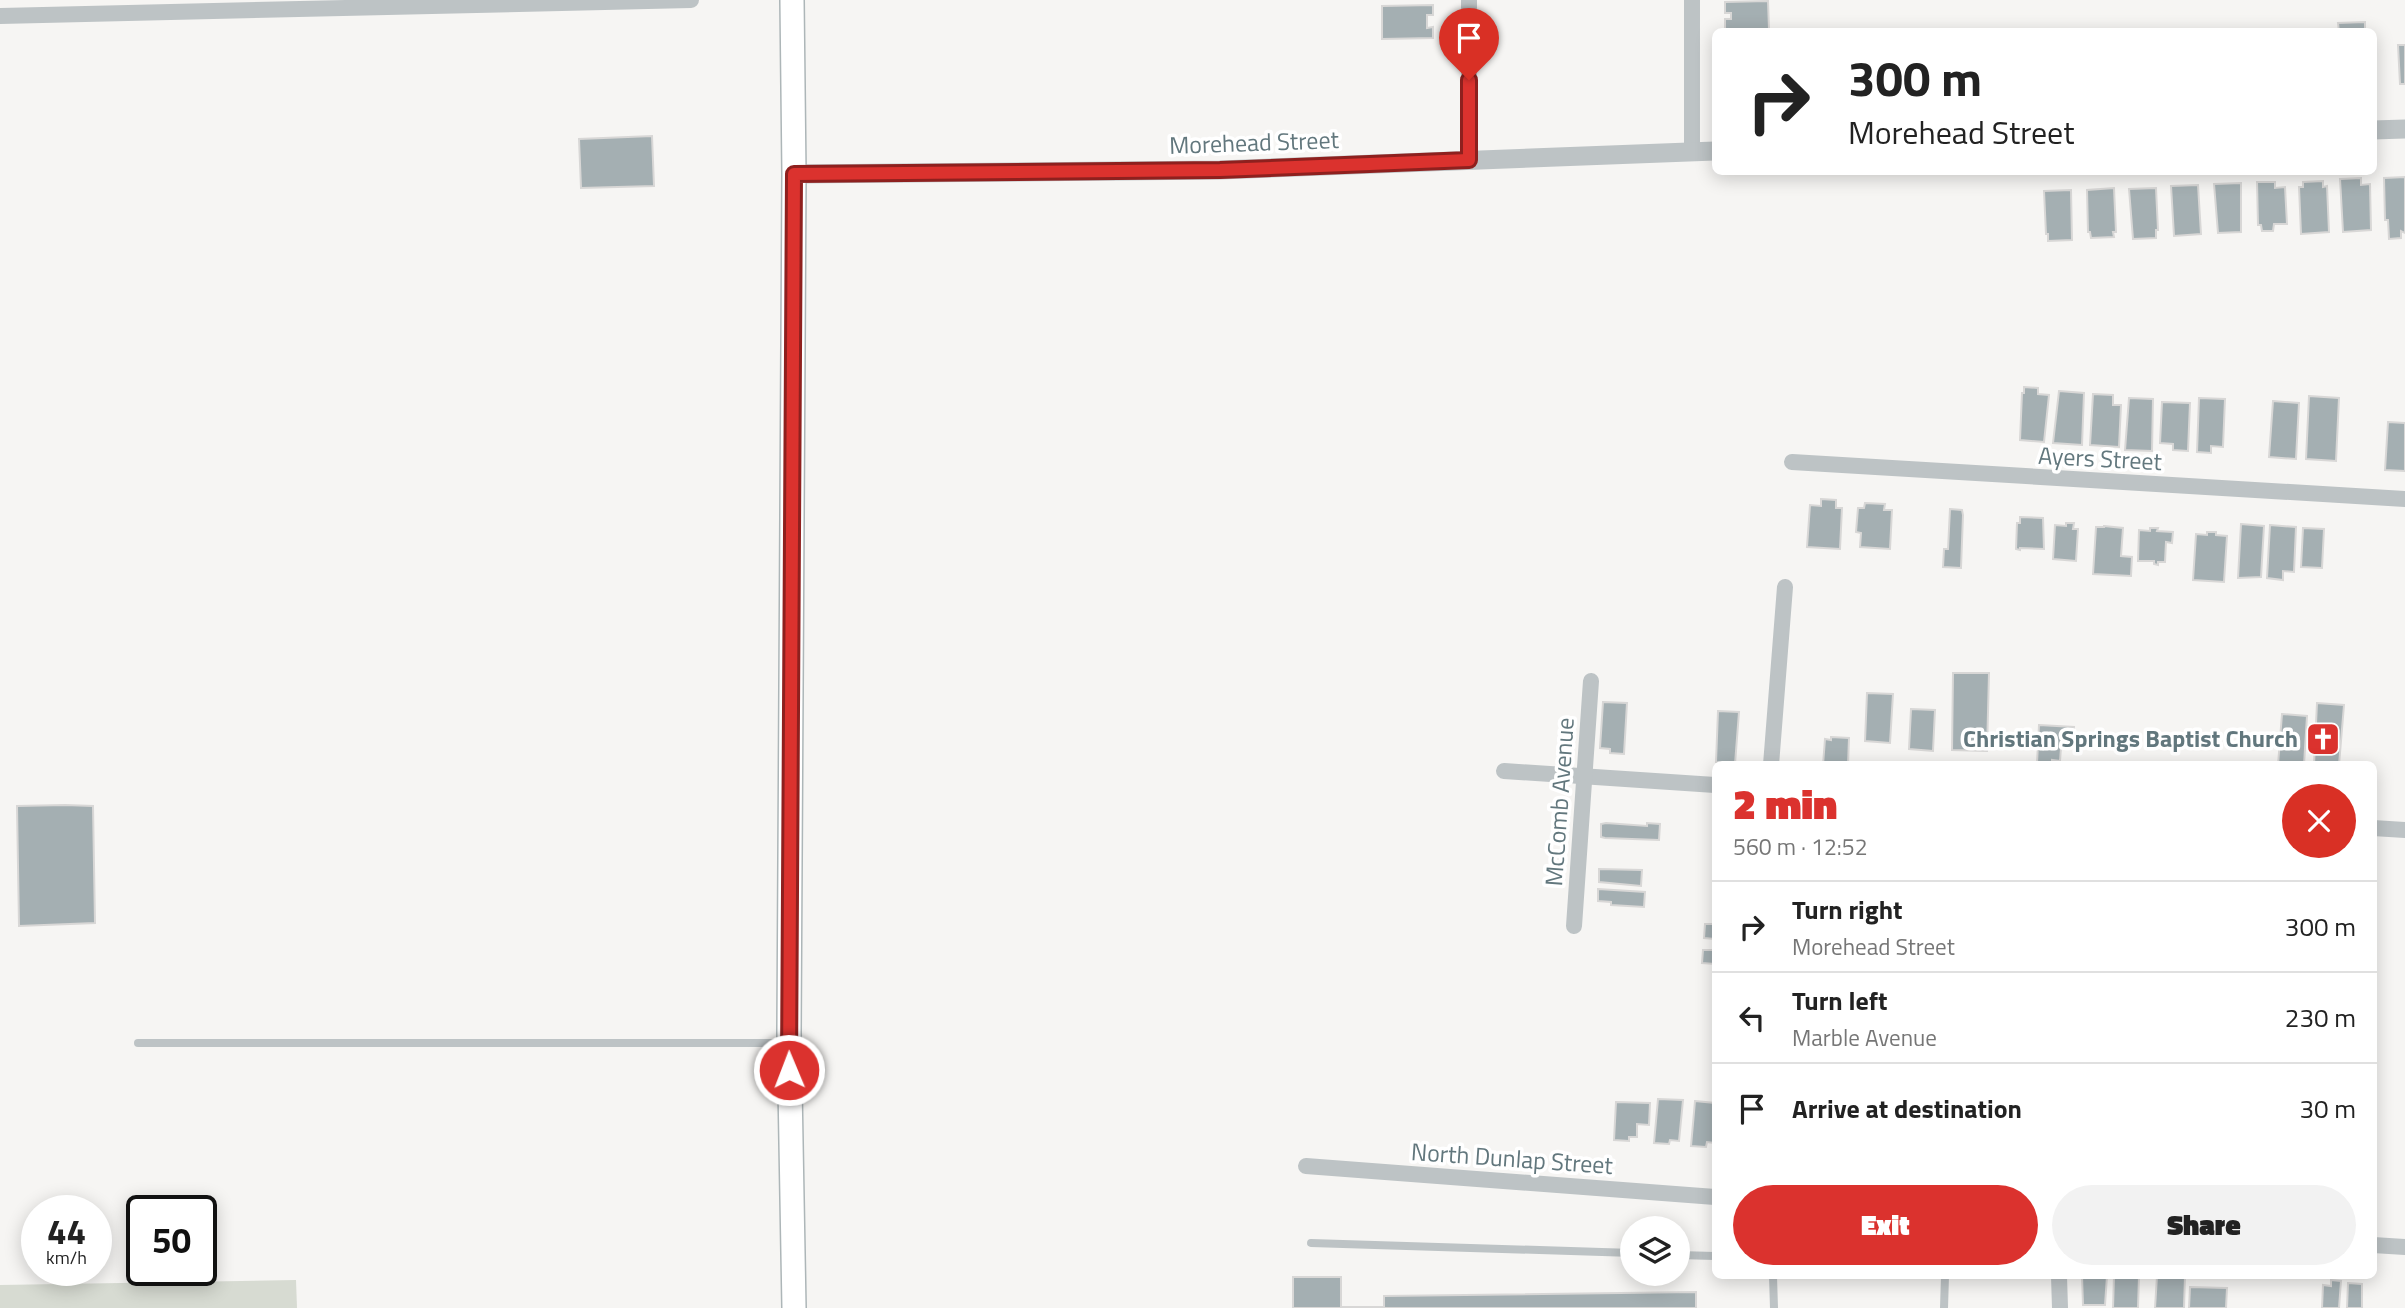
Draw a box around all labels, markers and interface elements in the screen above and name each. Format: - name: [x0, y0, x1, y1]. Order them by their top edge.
- pin: [1439, 8, 1499, 80]
- icon: arrive: [1450, 19, 1488, 57]
- text: 300 m: [1848, 40, 1982, 115]
- icon: right: [1733, 56, 1824, 147]
- text: Morehead Street: [1848, 108, 2074, 156]
- street label: Morehead Street: [1168, 121, 1340, 163]
- street label: Ayers Street: [2037, 437, 2163, 479]
- street label: McComb Avenue: [1535, 716, 1583, 888]
- place label: Christian Springs Baptist Church: [1963, 720, 2298, 756]
- church icon: Christian Springs Baptist Church: [2304, 720, 2342, 758]
- text: 2 min: [1733, 771, 1837, 835]
- button: close: [2282, 784, 2356, 858]
- text: 560 m · 12:52: [1733, 829, 1868, 864]
- text: Turn right: [1792, 890, 1903, 929]
- text: 300 m: [2285, 907, 2356, 946]
- icon: right: [1733, 908, 1771, 946]
- text: Morehead Street: [1792, 929, 1955, 964]
- text: Turn left: [1792, 981, 1887, 1020]
- text: 230 m: [2285, 998, 2356, 1037]
- icon: left: [1733, 999, 1771, 1037]
- text: Marble Avenue: [1792, 1020, 1937, 1055]
- position arrow: [752, 1033, 826, 1107]
- text: Arrive at destination: [1792, 1089, 2022, 1128]
- text: 30 m: [2299, 1089, 2356, 1128]
- icon: arrive: [1733, 1090, 1771, 1128]
- street label: North Dunlap Street: [1410, 1133, 1615, 1183]
- button: Exit: [1733, 1185, 2038, 1265]
- button: Share: [2052, 1185, 2356, 1265]
- speed limit sign: 50: [126, 1195, 217, 1286]
- text: 44: [47, 1204, 86, 1258]
- map controls: [1620, 1216, 1690, 1286]
- button: layers: [1620, 1216, 1690, 1286]
- text: km/h: [46, 1244, 87, 1271]

